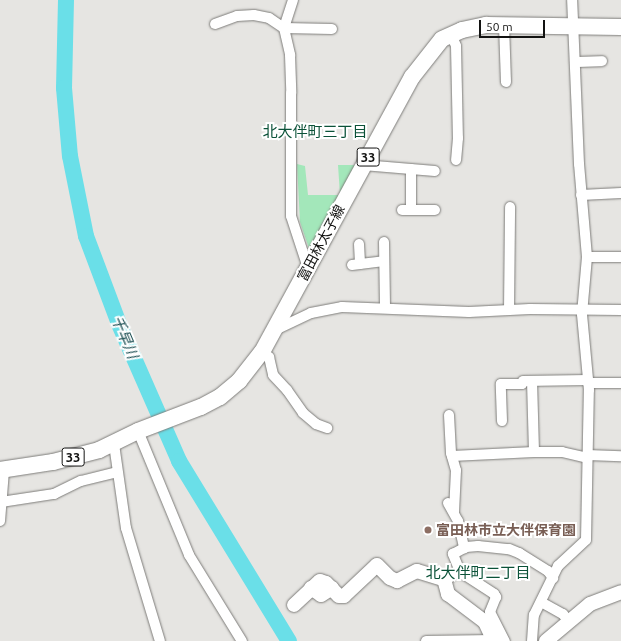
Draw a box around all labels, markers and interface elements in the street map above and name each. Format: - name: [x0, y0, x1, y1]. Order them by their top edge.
- scale bar: [481, 12, 547, 38]
- text: 50 m: [486, 20, 513, 33]
- district label: 北大伴町三丁目: [263, 123, 367, 141]
- road number: 33: [356, 146, 380, 168]
- street label: 富田林太子線: [294, 202, 348, 284]
- water label: 千早川: [108, 313, 142, 361]
- road number: 33: [61, 446, 85, 468]
- place label: 富田林市立大伴保育園: [436, 522, 576, 538]
- marker: 富田林市立大伴保育園: [423, 525, 433, 535]
- district label: 北大伴町二丁目: [426, 564, 530, 582]

